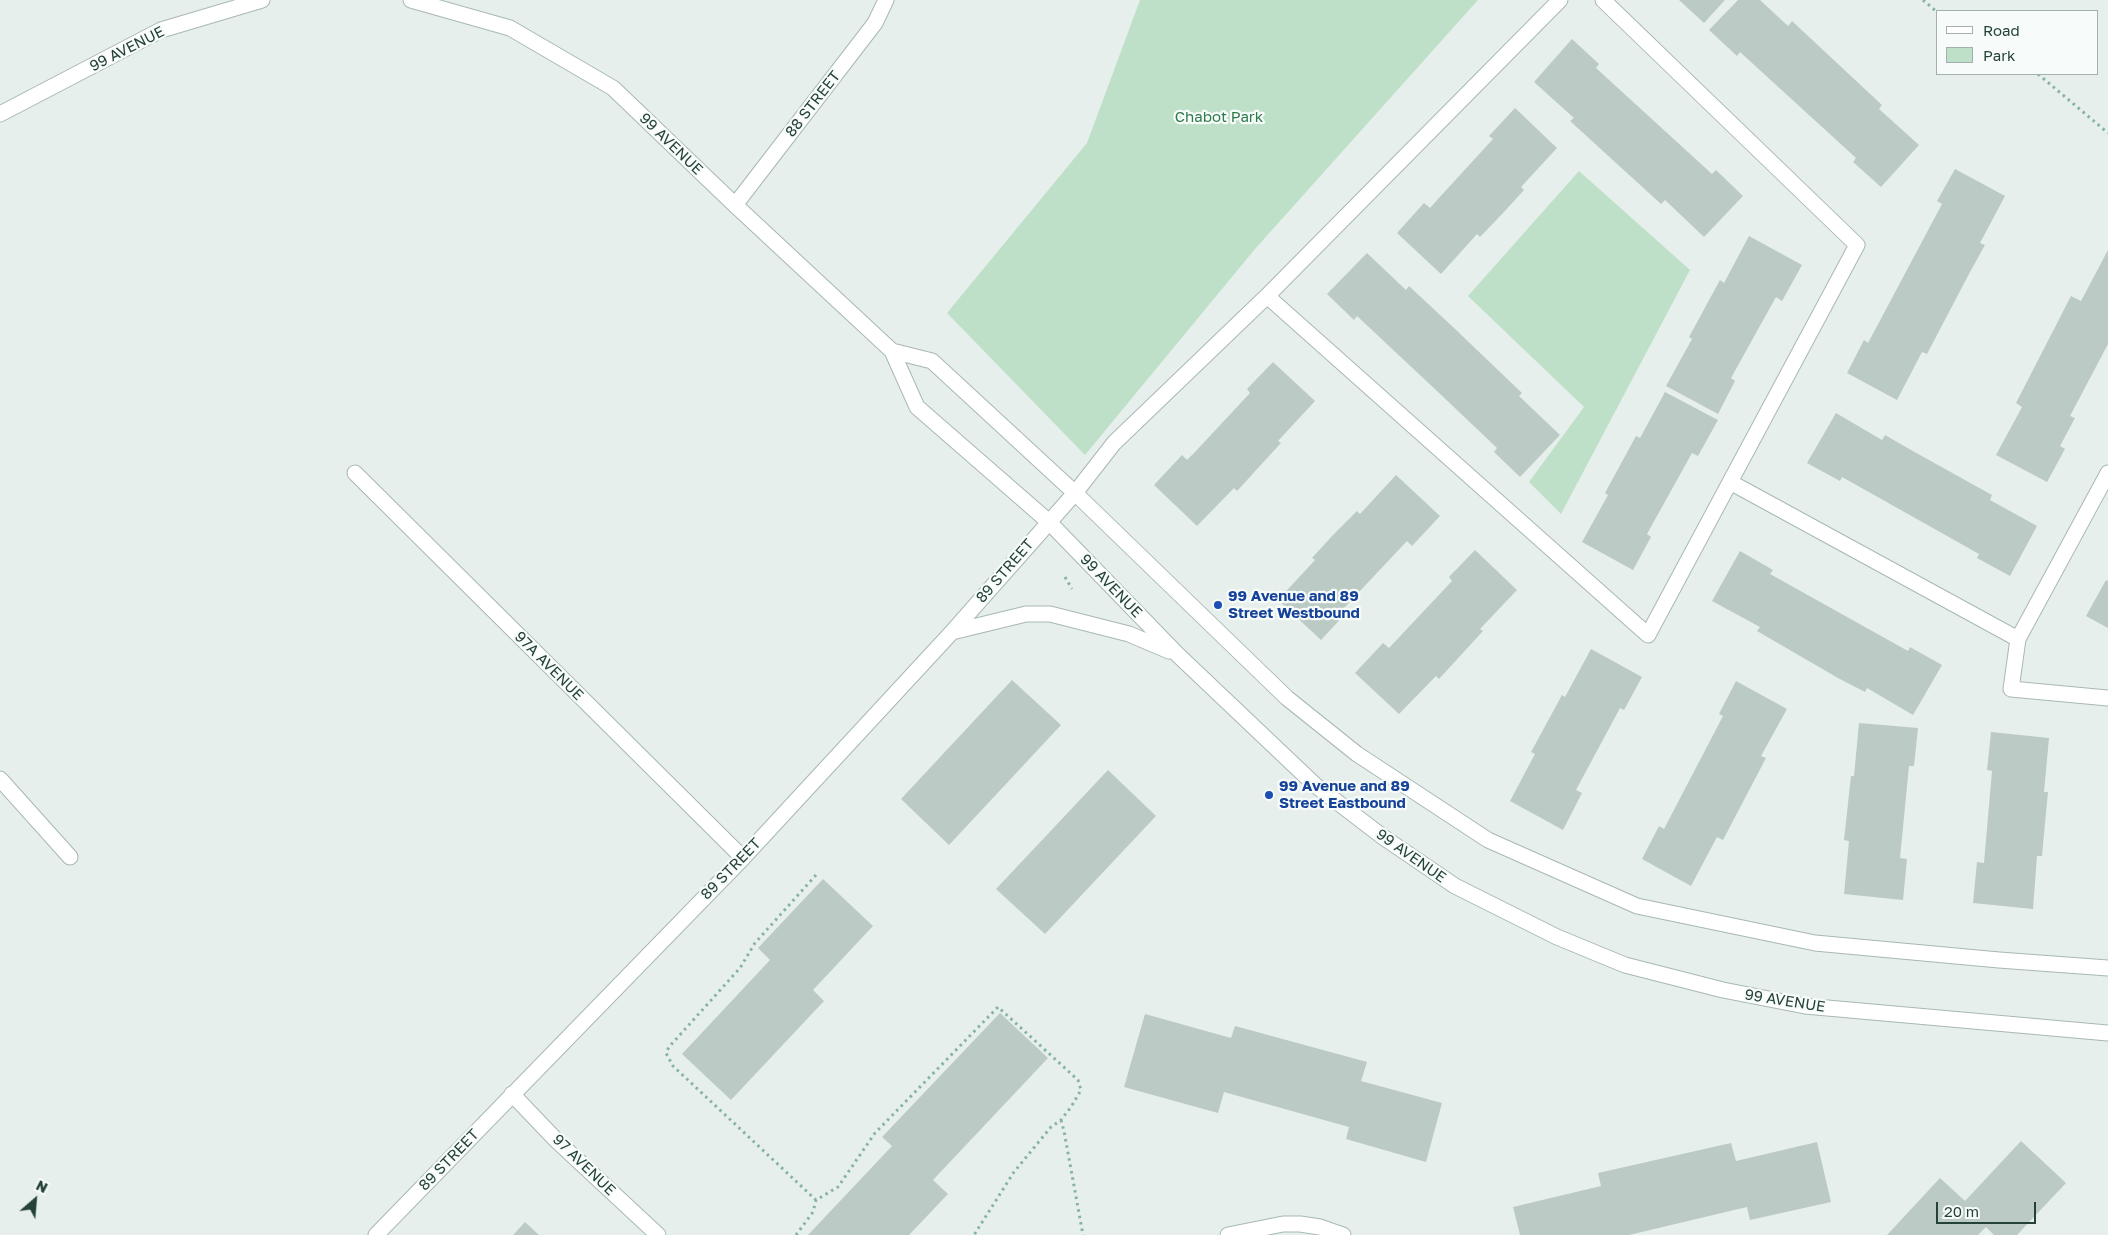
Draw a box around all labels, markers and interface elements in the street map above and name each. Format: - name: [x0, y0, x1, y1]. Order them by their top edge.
- legend: [1936, 10, 2098, 75]
- text: Road: [1983, 21, 2020, 39]
- street label: 99 AVENUE: [87, 23, 167, 75]
- text: Park: [1983, 46, 2015, 64]
- street label: 88 STREET: [782, 67, 844, 141]
- park label: Chabot Park: [1175, 108, 1263, 126]
- street label: 99 AVENUE: [636, 109, 706, 179]
- street label: 89 STREET: [972, 535, 1038, 607]
- street label: 99 AVENUE: [1076, 551, 1146, 621]
- place label: 99 Avenue and 89 Street Westbound: [1228, 587, 1360, 622]
- marker: 99 Avenue and 89 Street Westbound: [1212, 599, 1224, 611]
- street label: 97A AVENUE: [511, 628, 587, 704]
- place label: 99 Avenue and 89 Street Eastbound: [1279, 777, 1410, 812]
- marker: 99 Avenue and 89 Street Eastbound: [1263, 789, 1275, 801]
- street label: 99 AVENUE: [1373, 825, 1449, 887]
- street label: 89 STREET: [697, 834, 765, 904]
- street label: 99 AVENUE: [1743, 986, 1827, 1016]
- street label: 89 STREET: [415, 1125, 483, 1195]
- street label: 97 AVENUE: [549, 1131, 619, 1199]
- north arrow: [10, 1175, 60, 1225]
- text: N: [33, 1176, 51, 1196]
- scale bar: [1938, 1192, 2038, 1224]
- text: 20 m: [1944, 1202, 1979, 1220]

